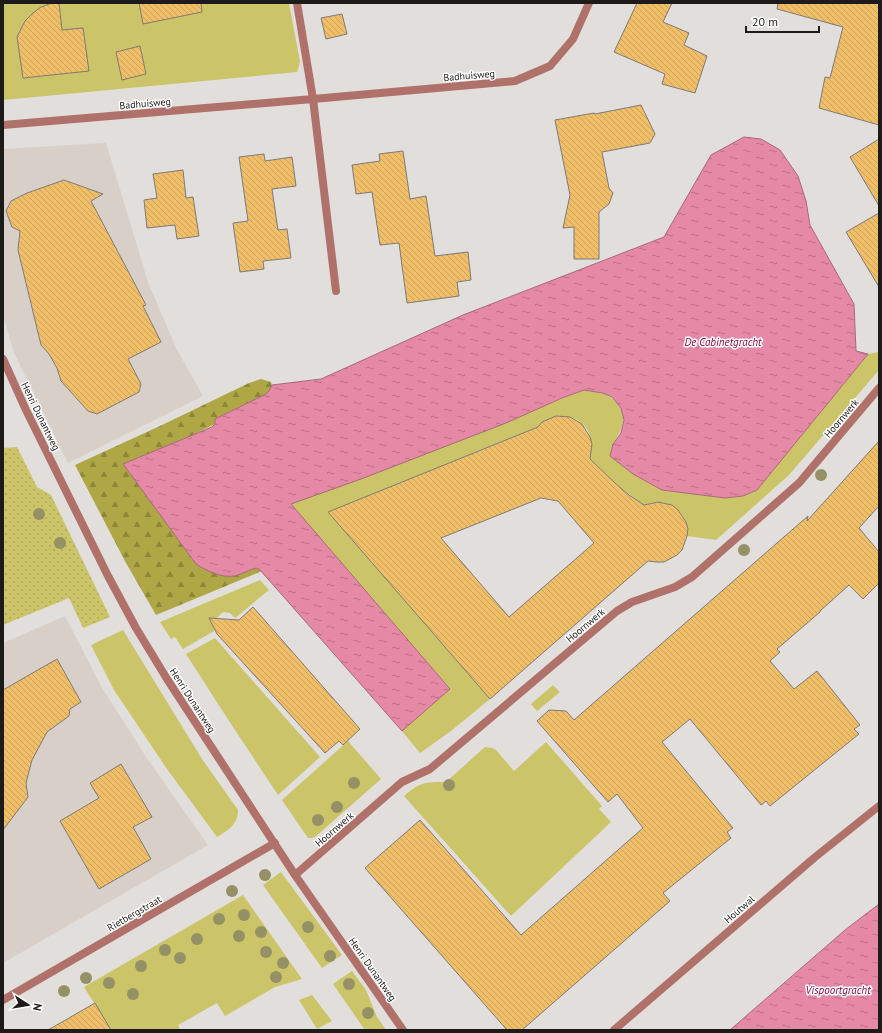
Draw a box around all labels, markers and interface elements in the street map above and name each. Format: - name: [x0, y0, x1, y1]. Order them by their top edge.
- scale bar: [746, 8, 819, 34]
- text: 20 m: [752, 14, 778, 29]
- street label: Badhuisweg: [443, 67, 495, 84]
- street label: Badhuisweg: [119, 95, 171, 112]
- water label: De Cabinetgracht: [684, 335, 762, 349]
- street label: Henri Dunantweg: [18, 380, 63, 453]
- street label: Hoornwerk: [821, 396, 862, 440]
- street label: Hoornwerk: [563, 605, 608, 645]
- street label: Henri Dunantweg: [167, 665, 218, 735]
- street label: Hoornwerk: [312, 809, 356, 850]
- street label: Rietbergstraat: [105, 892, 164, 934]
- street label: Houtwal: [721, 893, 757, 926]
- street label: Henri Dunantweg: [346, 935, 399, 1004]
- water label: Vispoortgracht: [805, 983, 871, 997]
- north arrow: [8, 985, 48, 1025]
- text: N: [30, 1002, 45, 1012]

